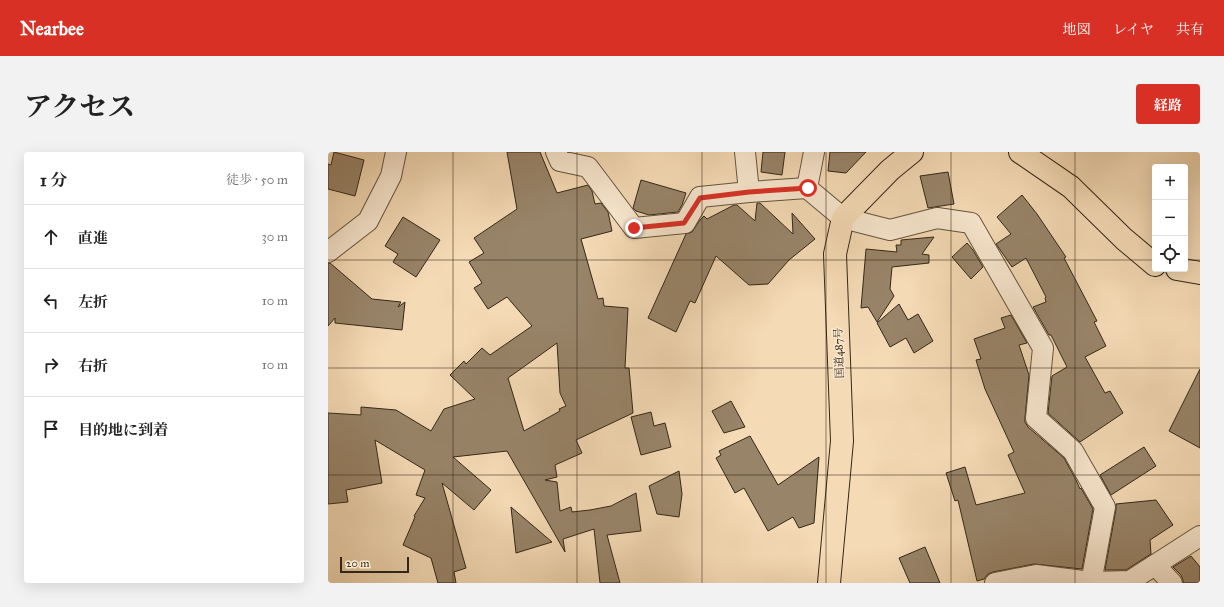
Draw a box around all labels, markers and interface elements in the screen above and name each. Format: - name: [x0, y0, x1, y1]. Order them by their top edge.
- text: Nearbee: [20, 17, 84, 40]
- text: 地図: [1063, 21, 1091, 38]
- text: レイヤ: [1113, 21, 1154, 38]
- text: 共有: [1176, 21, 1204, 38]
- button: 経路: [1136, 84, 1200, 124]
- text: アクセス: [24, 89, 135, 124]
- map controls: [1152, 164, 1188, 272]
- button: +: [1152, 164, 1188, 200]
- text: 1 分: [40, 170, 67, 191]
- text: 徒歩 · 50 m: [226, 172, 288, 188]
- route start: [799, 179, 817, 197]
- button: −: [1152, 200, 1188, 236]
- route end: [625, 219, 643, 237]
- icon: ahead: [40, 226, 62, 248]
- text: 直進: [78, 229, 108, 247]
- text: 30 m: [262, 229, 288, 245]
- button: locate: [1152, 236, 1188, 272]
- icon: left: [40, 290, 62, 312]
- text: 左折: [78, 293, 108, 311]
- text: 10 m: [262, 293, 288, 309]
- street label: 国道487号: [832, 327, 846, 379]
- icon: right: [40, 354, 62, 376]
- text: 右折: [78, 357, 108, 375]
- text: 10 m: [262, 357, 288, 373]
- icon: arrive: [40, 418, 62, 440]
- text: 目的地に到着: [78, 421, 168, 439]
- scale bar: [340, 555, 409, 574]
- text: 20 m: [346, 557, 369, 570]

